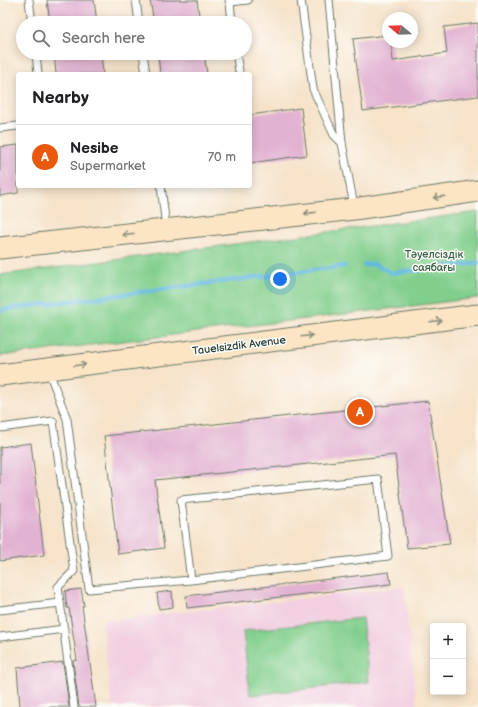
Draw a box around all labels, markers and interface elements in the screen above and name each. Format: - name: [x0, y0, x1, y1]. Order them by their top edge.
- north arrow: [382, 12, 418, 48]
- search box: [16, 16, 252, 60]
- icon: search: [30, 27, 52, 49]
- text: Search here: [62, 29, 145, 48]
- text: Nearby: [32, 88, 89, 108]
- text: Nesibe: [70, 139, 118, 158]
- text: A: [41, 149, 49, 165]
- text: 70 m: [208, 149, 236, 165]
- text: Supermarket: [70, 158, 146, 174]
- one-way arrow: [433, 193, 446, 201]
- one-way arrow: [304, 210, 317, 217]
- one-way arrow: [122, 230, 135, 237]
- park label: Тәуелсіздік саябағы: [405, 248, 463, 274]
- your location: [270, 269, 290, 289]
- one-way arrow: [429, 317, 442, 324]
- one-way arrow: [300, 332, 313, 340]
- street label: Tauelsizdik Avenue: [192, 333, 287, 358]
- one-way arrow: [73, 361, 86, 369]
- pin: A: [347, 397, 373, 427]
- map controls: [430, 623, 466, 695]
- button: +: [430, 623, 466, 659]
- button: −: [430, 659, 466, 695]

